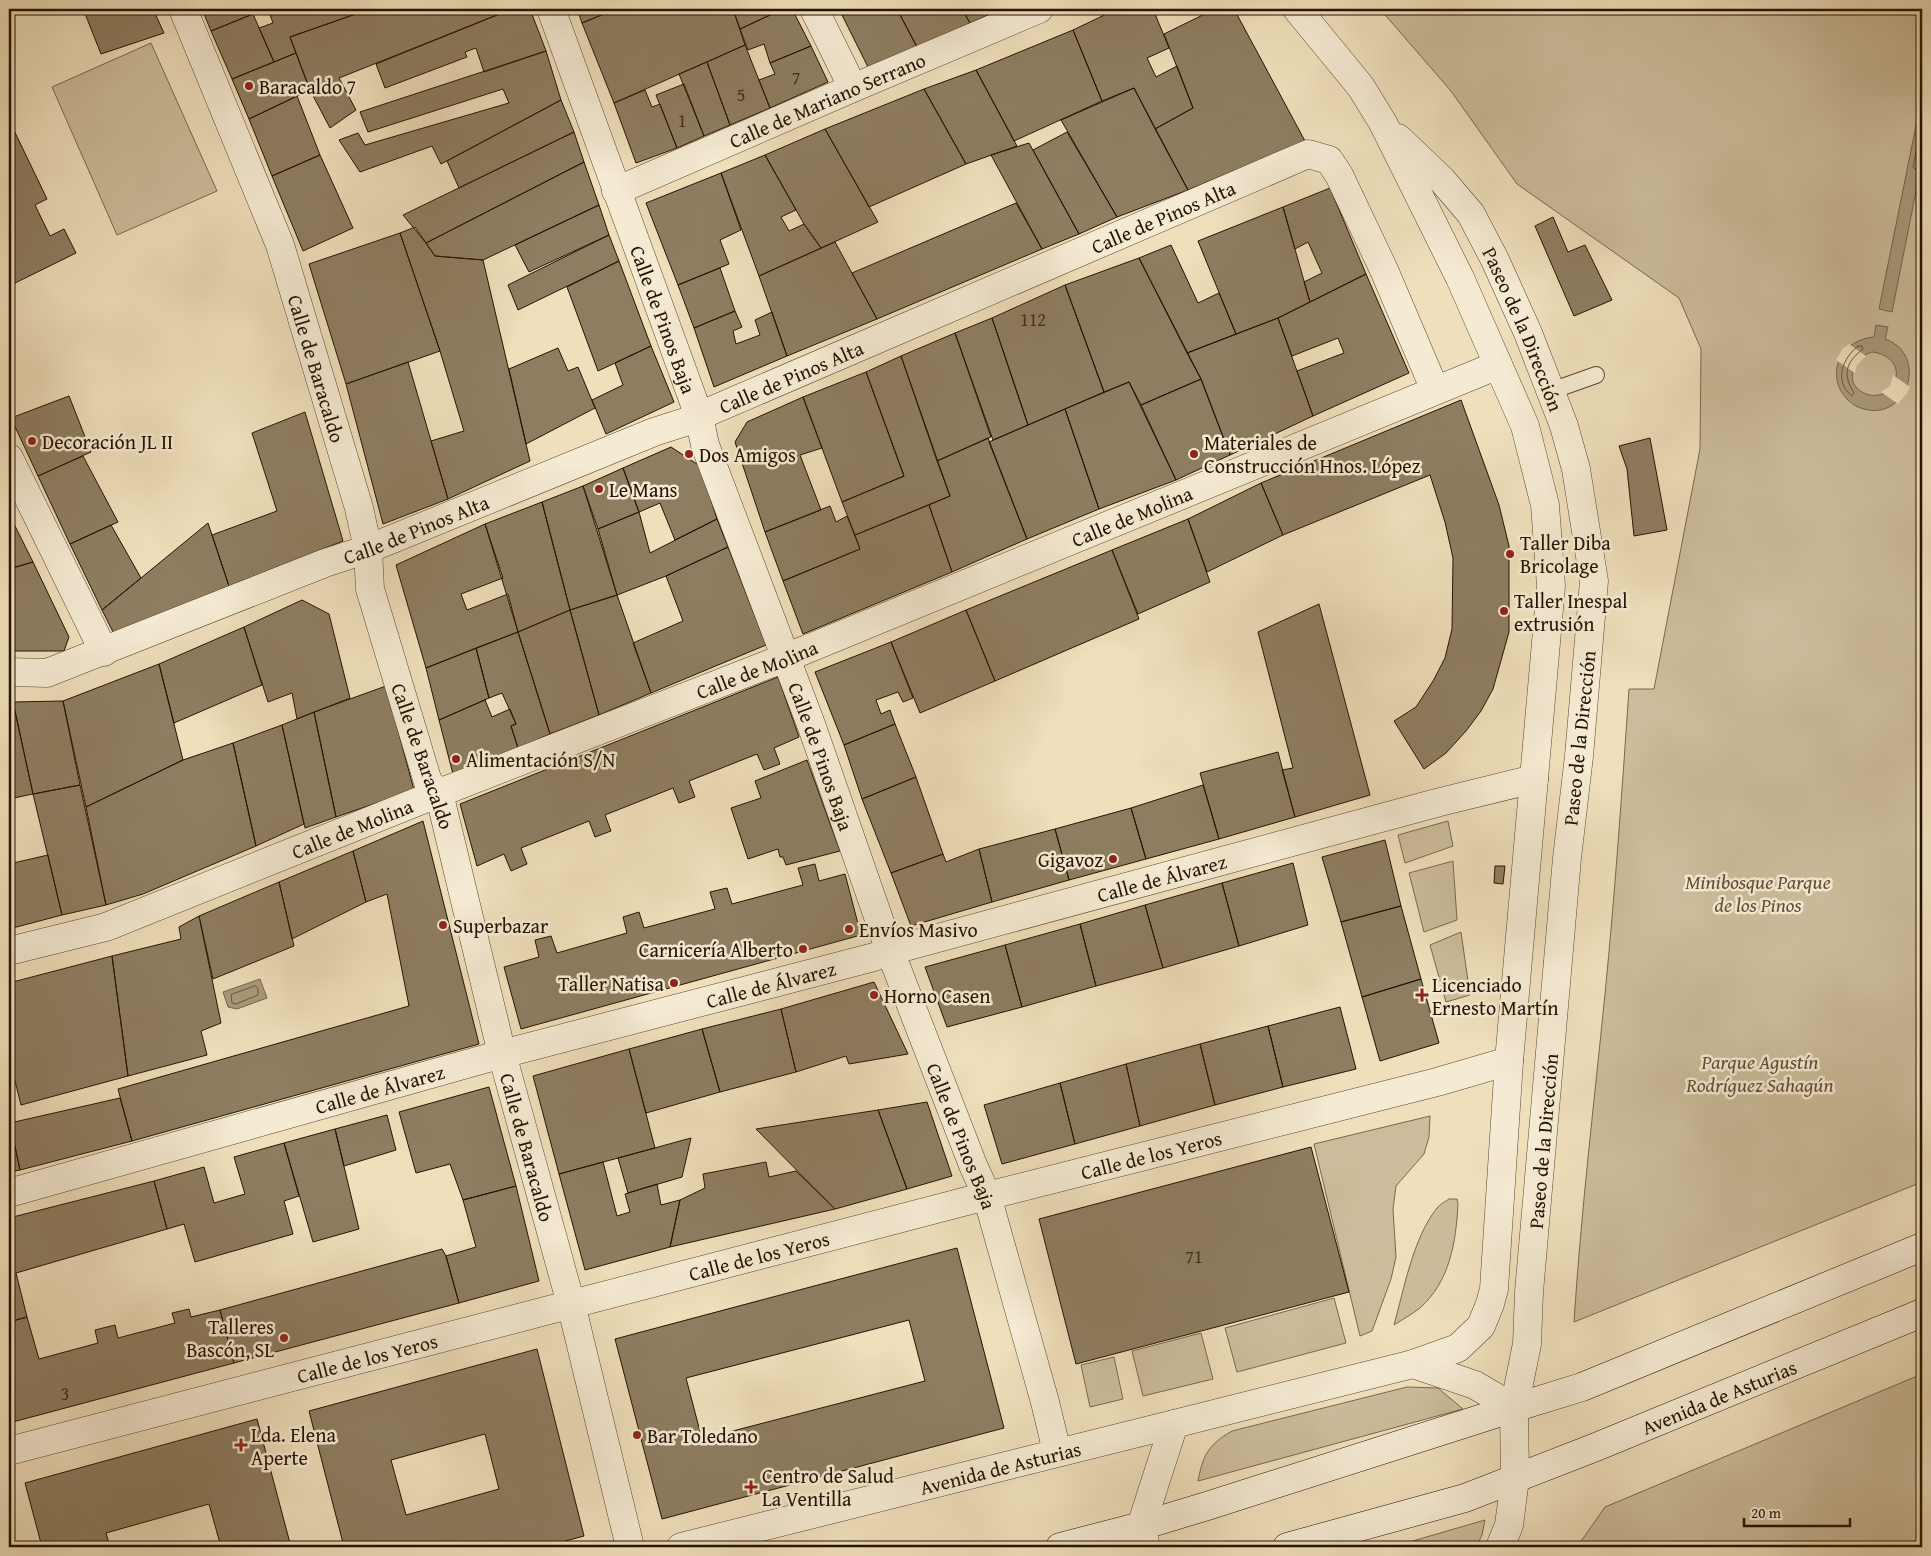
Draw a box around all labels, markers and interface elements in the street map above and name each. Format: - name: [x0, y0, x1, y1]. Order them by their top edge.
- street label: Calle de Mariano Serrano: [724, 44, 930, 155]
- house number: 7: [792, 64, 800, 91]
- place label: Baracaldo 7: [259, 72, 356, 101]
- marker: Baracaldo 7: [243, 80, 255, 92]
- house number: 5: [737, 81, 745, 108]
- house number: 1: [678, 107, 686, 134]
- street label: Calle de Pinos Alta: [1086, 172, 1240, 260]
- street label: Calle de Pinos Baja: [624, 241, 704, 398]
- street label: Paseo de la Dirección: [1476, 241, 1571, 415]
- street label: Calle de Baracaldo: [281, 291, 353, 446]
- house number: 112: [1020, 306, 1046, 333]
- street label: Calle de Pinos Alta: [714, 332, 868, 420]
- place label: Decoración JL II: [42, 427, 173, 456]
- place label: Materiales de Construcción Hnos. López: [1204, 428, 1421, 480]
- marker: Decoración JL II: [26, 435, 38, 447]
- place label: Dos Amigos: [699, 440, 796, 469]
- marker: Dos Amigos: [683, 448, 695, 460]
- marker: Materiales de Construcción Hnos. López: [1188, 448, 1200, 460]
- place label: Le Mans: [609, 475, 678, 504]
- street label: Calle de Molina: [1067, 478, 1197, 554]
- marker: Le Mans: [593, 483, 605, 495]
- street label: Calle de Pinos Alta: [339, 487, 493, 571]
- place label: Taller Diba Bricolage: [1520, 528, 1611, 580]
- marker: Taller Diba Bricolage: [1504, 548, 1516, 560]
- place label: Taller Inespal extrusión: [1514, 586, 1628, 638]
- marker: Taller Inespal extrusión: [1498, 605, 1510, 617]
- street label: Calle de Molina: [692, 632, 822, 706]
- street label: Paseo de la Dirección: [1555, 649, 1603, 827]
- street label: Calle de Pinos Baja: [782, 678, 862, 835]
- street label: Calle de Baracaldo: [384, 679, 462, 833]
- place label: Alimentación S/N: [466, 745, 615, 774]
- marker: Alimentación S/N: [450, 753, 462, 765]
- street label: Calle de Molina: [287, 790, 417, 865]
- place label: Gigavoz: [1038, 845, 1103, 874]
- street label: Calle de Álvarez: [1094, 846, 1230, 909]
- marker: Gigavoz: [1107, 853, 1119, 865]
- park label: Minibosque Parque de los Pinos: [1685, 867, 1831, 919]
- place label: Superbazar: [453, 911, 548, 940]
- place label: Envíos Masivo: [859, 915, 978, 944]
- marker: Superbazar: [437, 919, 449, 931]
- marker: Envíos Masivo: [843, 923, 855, 935]
- place label: Carnicería Alberto: [639, 935, 793, 964]
- marker: Carnicería Alberto: [797, 943, 809, 955]
- street label: Calle de Álvarez: [703, 953, 839, 1015]
- place label: Taller Natisa: [558, 969, 665, 998]
- place label: Licenciado Ernesto Martín: [1432, 970, 1559, 1022]
- marker: Taller Natisa: [668, 977, 680, 989]
- place label: Horno Casen: [884, 981, 990, 1010]
- marker: Horno Casen: [868, 989, 880, 1001]
- marker: Licenciado Ernesto Martín: [1416, 989, 1428, 1001]
- park label: Parque Agustín Rodríguez Sahagún: [1685, 1047, 1834, 1099]
- street label: Paseo de la Dirección: [1521, 1052, 1565, 1230]
- street label: Calle de Álvarez: [312, 1056, 448, 1120]
- street label: Calle de Pinos Baja: [920, 1058, 1005, 1213]
- street label: Calle de Baracaldo: [493, 1070, 562, 1225]
- street label: Calle de los Yeros: [1078, 1123, 1225, 1186]
- street label: Calle de los Yeros: [685, 1223, 832, 1288]
- house number: 71: [1185, 1243, 1203, 1270]
- place label: Talleres Bascón, SL: [186, 1312, 274, 1364]
- street label: Calle de los Yeros: [293, 1325, 441, 1390]
- marker: Talleres Bascón, SL: [278, 1332, 290, 1344]
- street label: Avenida de Asturias: [1637, 1352, 1801, 1441]
- house number: 3: [61, 1380, 69, 1407]
- place label: Lda. Elena Aperte: [251, 1420, 336, 1472]
- place label: Bar Toledano: [647, 1421, 758, 1450]
- marker: Bar Toledano: [631, 1429, 643, 1441]
- street label: Avenida de Asturias: [917, 1433, 1084, 1501]
- marker: Lda. Elena Aperte: [235, 1439, 247, 1451]
- place label: Centro de Salud La Ventilla: [762, 1461, 894, 1513]
- marker: Centro de Salud La Ventilla: [744, 1480, 758, 1494]
- scale bar: [1744, 1496, 1850, 1528]
- text: 20 m: [1751, 1502, 1782, 1523]

